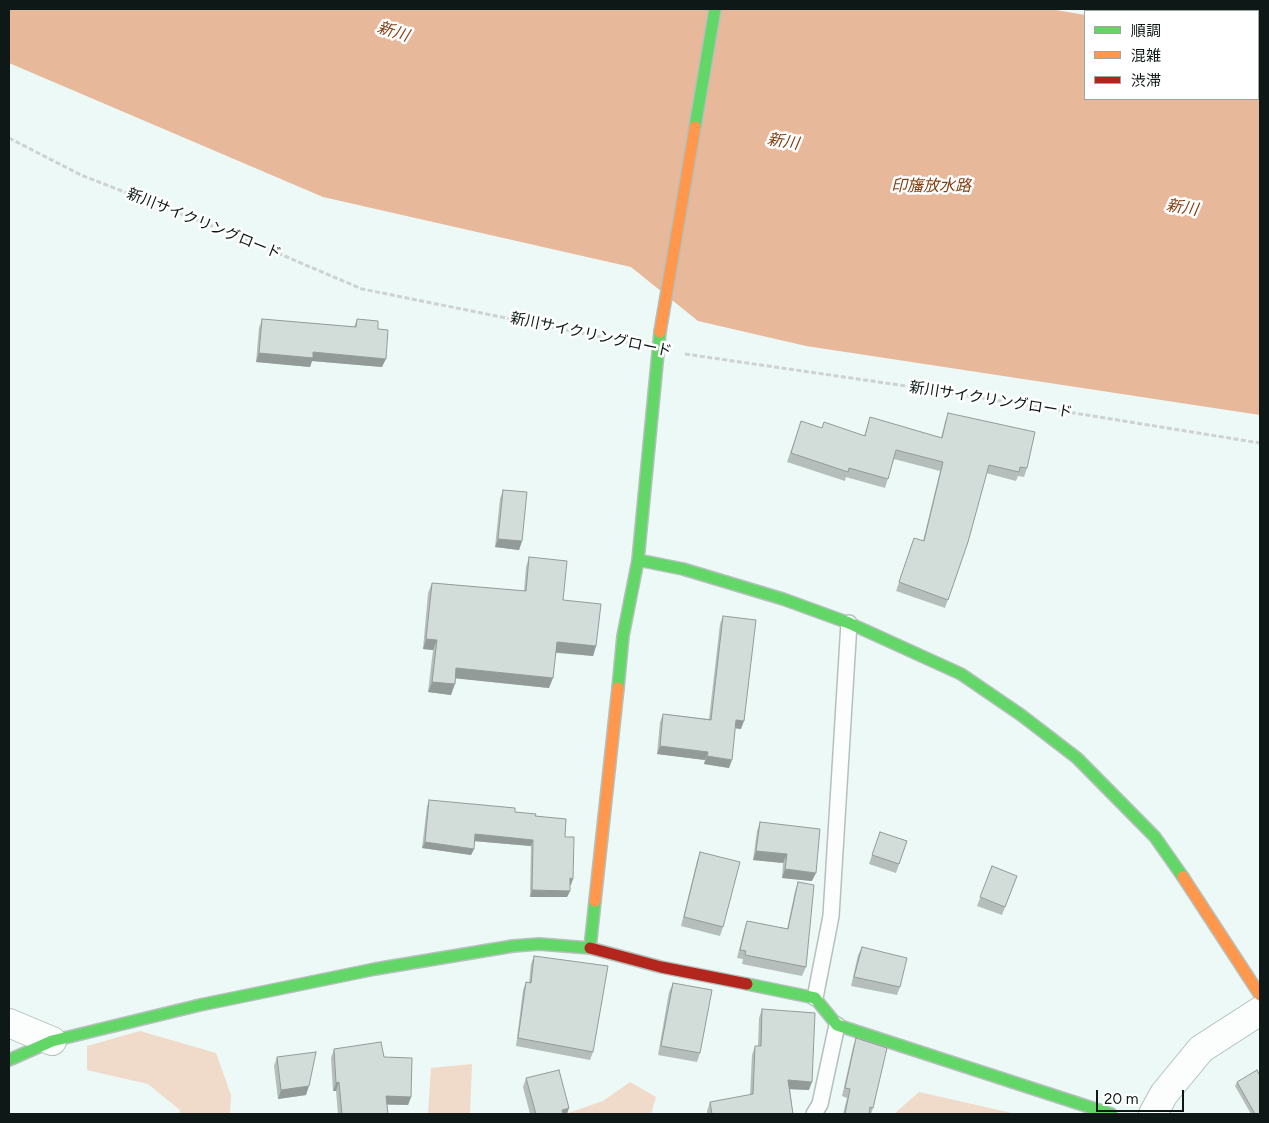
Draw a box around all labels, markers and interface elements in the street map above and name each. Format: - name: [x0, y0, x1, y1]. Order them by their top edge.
- legend: [1084, 10, 1259, 100]
- water label: 新川: [375, 18, 411, 46]
- text: 順調: [1131, 22, 1161, 40]
- text: 混雑: [1131, 47, 1161, 65]
- text: 渋滞: [1131, 72, 1161, 90]
- water label: 新川: [766, 130, 800, 154]
- water label: 印旛放水路: [891, 176, 971, 196]
- street label: 新川サイクリングロード: [124, 185, 284, 263]
- water label: 新川: [1165, 196, 1199, 220]
- street label: 新川サイクリングロード: [508, 309, 674, 361]
- street label: 新川サイクリングロード: [908, 378, 1074, 422]
- scale bar: [1099, 1080, 1186, 1112]
- text: 20 m: [1104, 1090, 1138, 1108]

